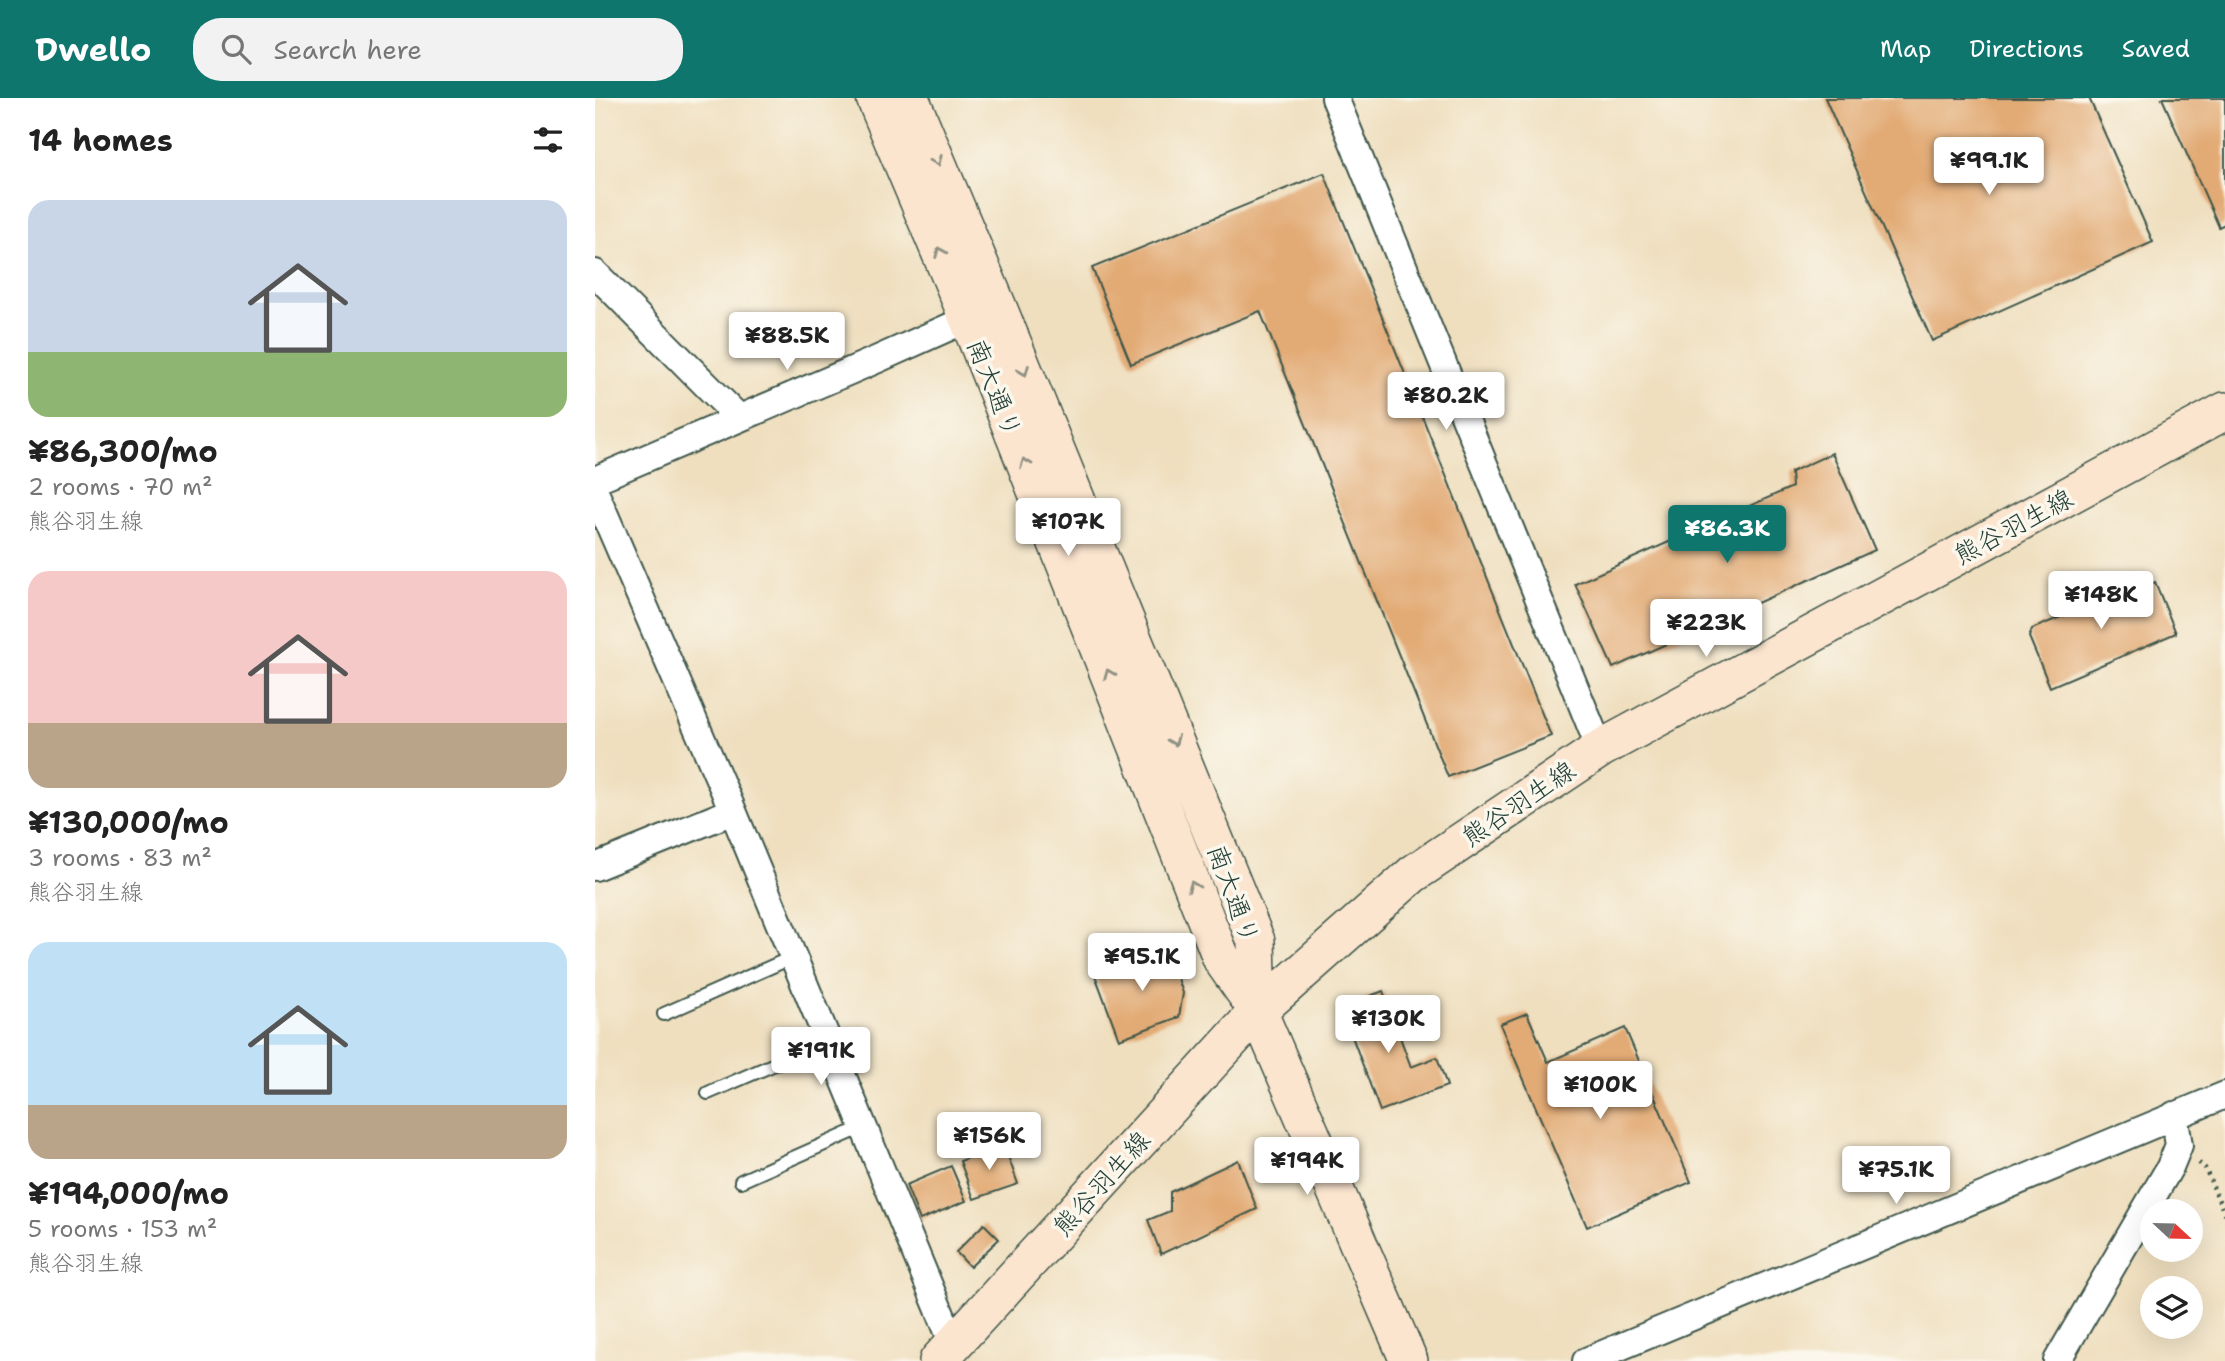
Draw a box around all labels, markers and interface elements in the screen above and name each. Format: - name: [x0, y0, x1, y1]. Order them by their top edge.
- search box: [193, 18, 683, 81]
- text: Dwello: [35, 27, 151, 72]
- icon: search: [217, 30, 255, 68]
- text: Search here: [273, 32, 422, 67]
- text: Map: [1880, 33, 1931, 65]
- text: Directions: [1969, 33, 2084, 65]
- text: Saved: [2122, 33, 2190, 65]
- text: 14 homes: [28, 120, 173, 161]
- icon: filters: [529, 121, 567, 159]
- pin: ¥99.1K: [1932, 138, 2046, 197]
- text: ¥99.1K: [1950, 145, 2028, 175]
- one-way arrow: [928, 154, 942, 166]
- icon: home: [235, 245, 361, 371]
- one-way arrow: [934, 247, 948, 259]
- pin: ¥88.5K: [730, 313, 844, 372]
- text: ¥88.5K: [745, 320, 829, 350]
- street label: 南大通り: [959, 333, 1031, 443]
- one-way arrow: [1015, 364, 1029, 376]
- pin: ¥80.2K: [1389, 372, 1503, 432]
- text: ¥80.2K: [1404, 380, 1488, 410]
- text: ¥86,300/mo: [28, 431, 218, 472]
- one-way arrow: [1020, 457, 1034, 469]
- text: 2 rooms · 70 m²: [28, 472, 213, 502]
- street label: 熊谷羽生線: [1947, 480, 2079, 572]
- pin: ¥107K: [1019, 498, 1117, 558]
- pin: ¥86.3K: [1670, 505, 1784, 565]
- text: 熊谷羽生線: [28, 506, 143, 536]
- text: ¥107K: [1032, 506, 1104, 536]
- text: ¥86.3K: [1684, 513, 1770, 543]
- pin: ¥148K: [2052, 572, 2150, 631]
- text: ¥148K: [2064, 579, 2138, 609]
- pin: ¥223K: [1657, 600, 1755, 659]
- text: ¥223K: [1666, 607, 1746, 637]
- icon: home: [235, 616, 361, 742]
- one-way arrow: [1104, 669, 1118, 681]
- one-way arrow: [1166, 733, 1180, 746]
- street label: 熊谷羽生線: [1454, 752, 1582, 854]
- text: ¥130,000/mo: [28, 802, 229, 843]
- street label: 南大通り: [1200, 839, 1268, 949]
- text: 3 rooms · 83 m²: [28, 843, 212, 873]
- text: 熊谷羽生線: [28, 877, 143, 907]
- one-way arrow: [1188, 880, 1202, 892]
- pin: ¥95.1K: [1085, 934, 1199, 993]
- text: ¥95.1K: [1104, 941, 1180, 971]
- icon: home: [235, 987, 361, 1113]
- pin: ¥130K: [1339, 996, 1437, 1055]
- text: ¥130K: [1351, 1003, 1425, 1033]
- pin: ¥191K: [772, 1028, 870, 1087]
- text: ¥191K: [787, 1035, 855, 1065]
- pin: ¥100K: [1551, 1062, 1649, 1121]
- text: ¥100K: [1563, 1069, 1637, 1099]
- pin: ¥156K: [940, 1112, 1038, 1172]
- text: ¥156K: [953, 1120, 1025, 1150]
- street label: 熊谷羽生線: [1044, 1123, 1158, 1243]
- pin: ¥194K: [1258, 1138, 1356, 1197]
- text: ¥194K: [1270, 1145, 1344, 1175]
- pin: ¥75.1K: [1839, 1146, 1953, 1206]
- text: ¥75.1K: [1858, 1154, 1934, 1184]
- text: ¥194,000/mo: [28, 1173, 229, 1214]
- north arrow: [2140, 1199, 2203, 1262]
- map controls: [2140, 1199, 2203, 1339]
- text: 5 rooms · 153 m²: [28, 1214, 217, 1244]
- text: 熊谷羽生線: [28, 1248, 143, 1278]
- button: layers: [2140, 1276, 2203, 1339]

